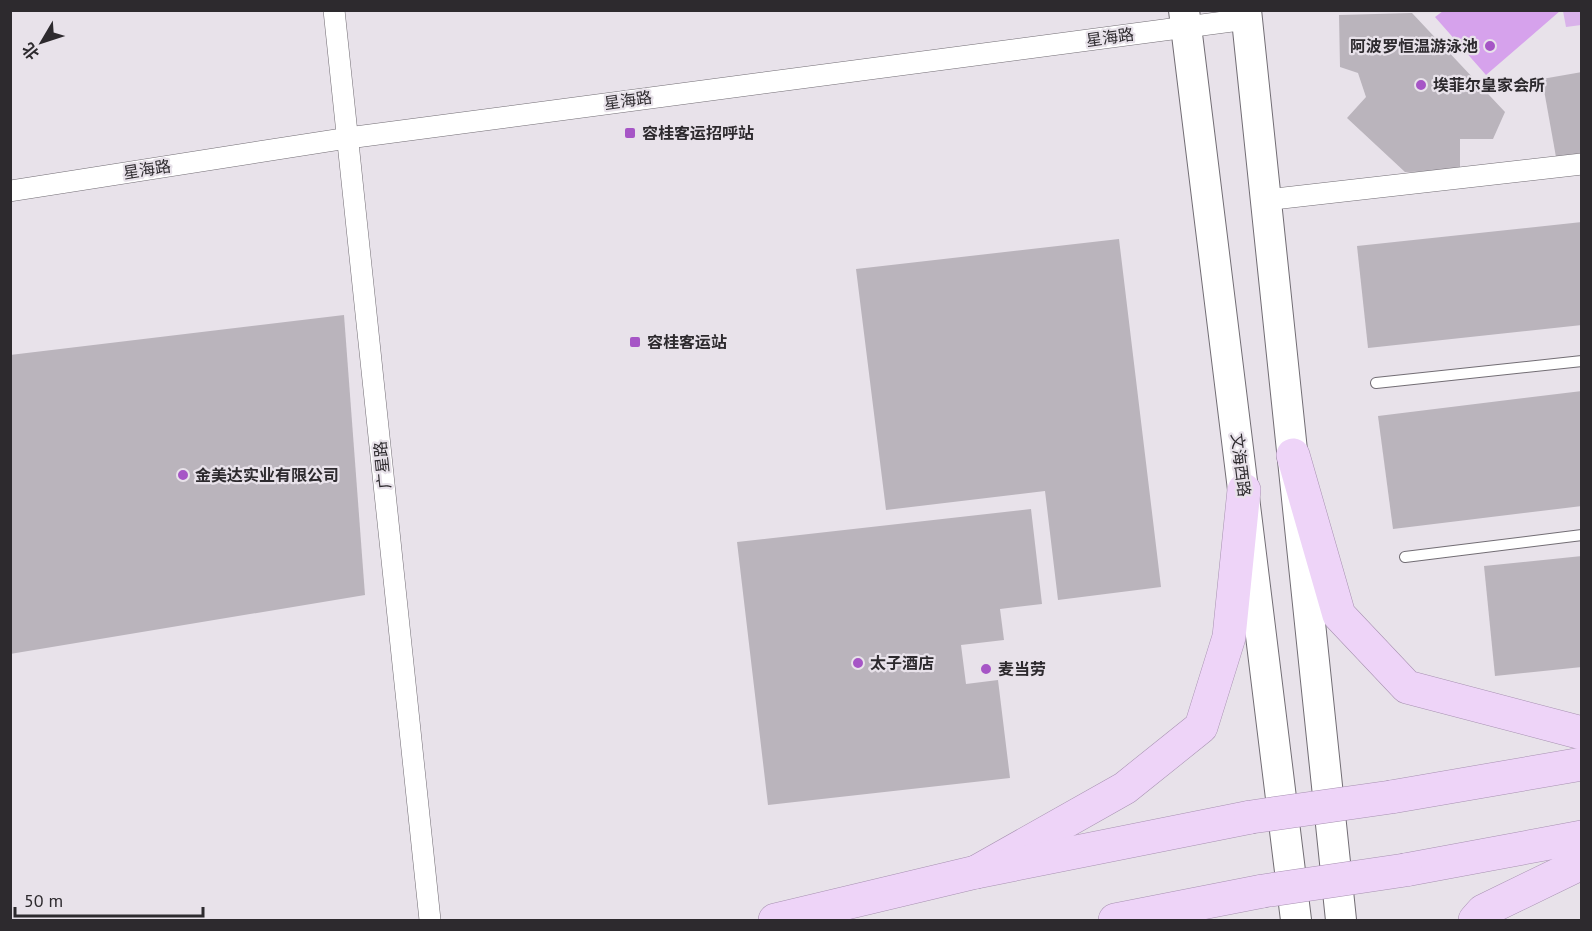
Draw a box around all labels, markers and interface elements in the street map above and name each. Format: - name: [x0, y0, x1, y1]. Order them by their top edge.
- north arrow: [12, 12, 72, 72]
- street label: 星海路: [1085, 24, 1135, 50]
- place label: 阿波罗恒温游泳池: [1350, 36, 1478, 56]
- text: 北: [18, 39, 43, 64]
- marker: 阿波罗恒温游泳池: [1483, 39, 1497, 53]
- place label: 埃菲尔皇家会所: [1433, 75, 1545, 95]
- marker: 埃菲尔皇家会所: [1414, 78, 1428, 92]
- street label: 星海路: [603, 87, 653, 113]
- place label: 容桂客运招呼站: [642, 123, 754, 143]
- marker: 容桂客运招呼站: [623, 126, 637, 140]
- street label: 星海路: [122, 155, 172, 183]
- place label: 容桂客运站: [647, 332, 727, 352]
- marker: 容桂客运站: [628, 335, 642, 349]
- street label: 文海西路: [1227, 432, 1255, 498]
- street label: 广星路: [370, 440, 394, 490]
- place label: 金美达实业有限公司: [195, 465, 339, 485]
- marker: 金美达实业有限公司: [176, 468, 190, 482]
- place label: 太子酒店: [870, 653, 934, 673]
- marker: 太子酒店: [851, 656, 865, 670]
- place label: 麦当劳: [998, 659, 1046, 679]
- marker: 麦当劳: [979, 662, 993, 676]
- scale bar: [15, 880, 202, 918]
- text: 50 m: [24, 889, 63, 912]

